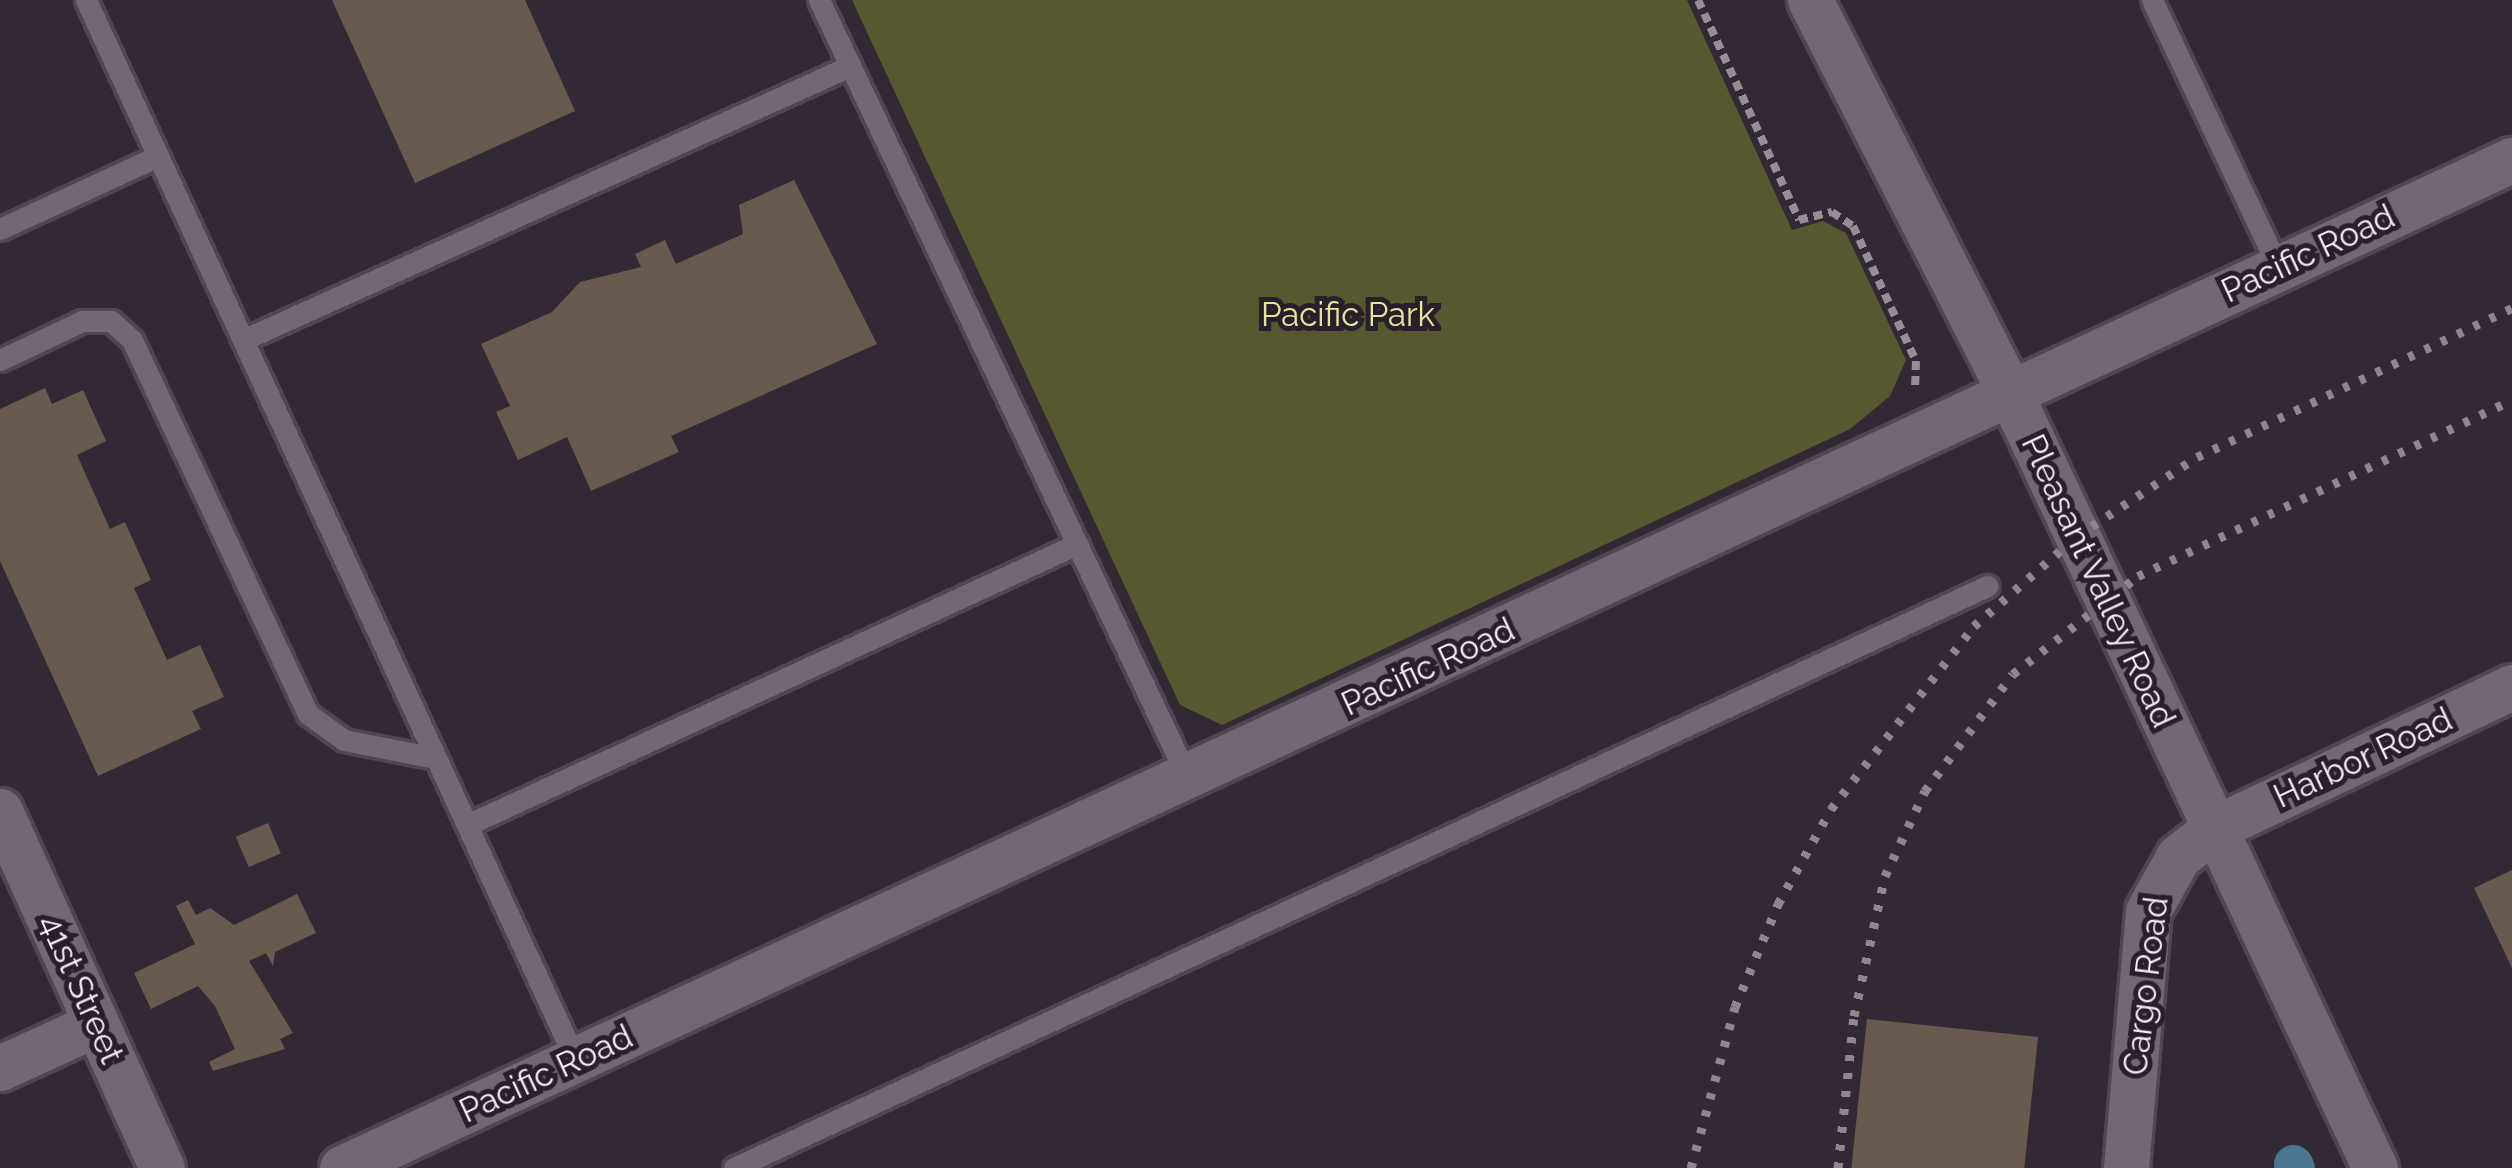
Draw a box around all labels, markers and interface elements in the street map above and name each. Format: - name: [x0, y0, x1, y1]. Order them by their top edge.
- street label: Pacific Road: [2215, 197, 2401, 311]
- park label: Pacific Park: [1261, 295, 1435, 335]
- street label: Pleasant Valley Road: [2012, 427, 2184, 735]
- street label: Pacific Road: [1335, 610, 1521, 724]
- street label: Harbor Road: [2267, 699, 2459, 817]
- street label: Cargo Road: [2115, 895, 2177, 1077]
- street label: 41st Street: [31, 908, 131, 1070]
- street label: Pacific Road: [453, 1017, 639, 1131]

